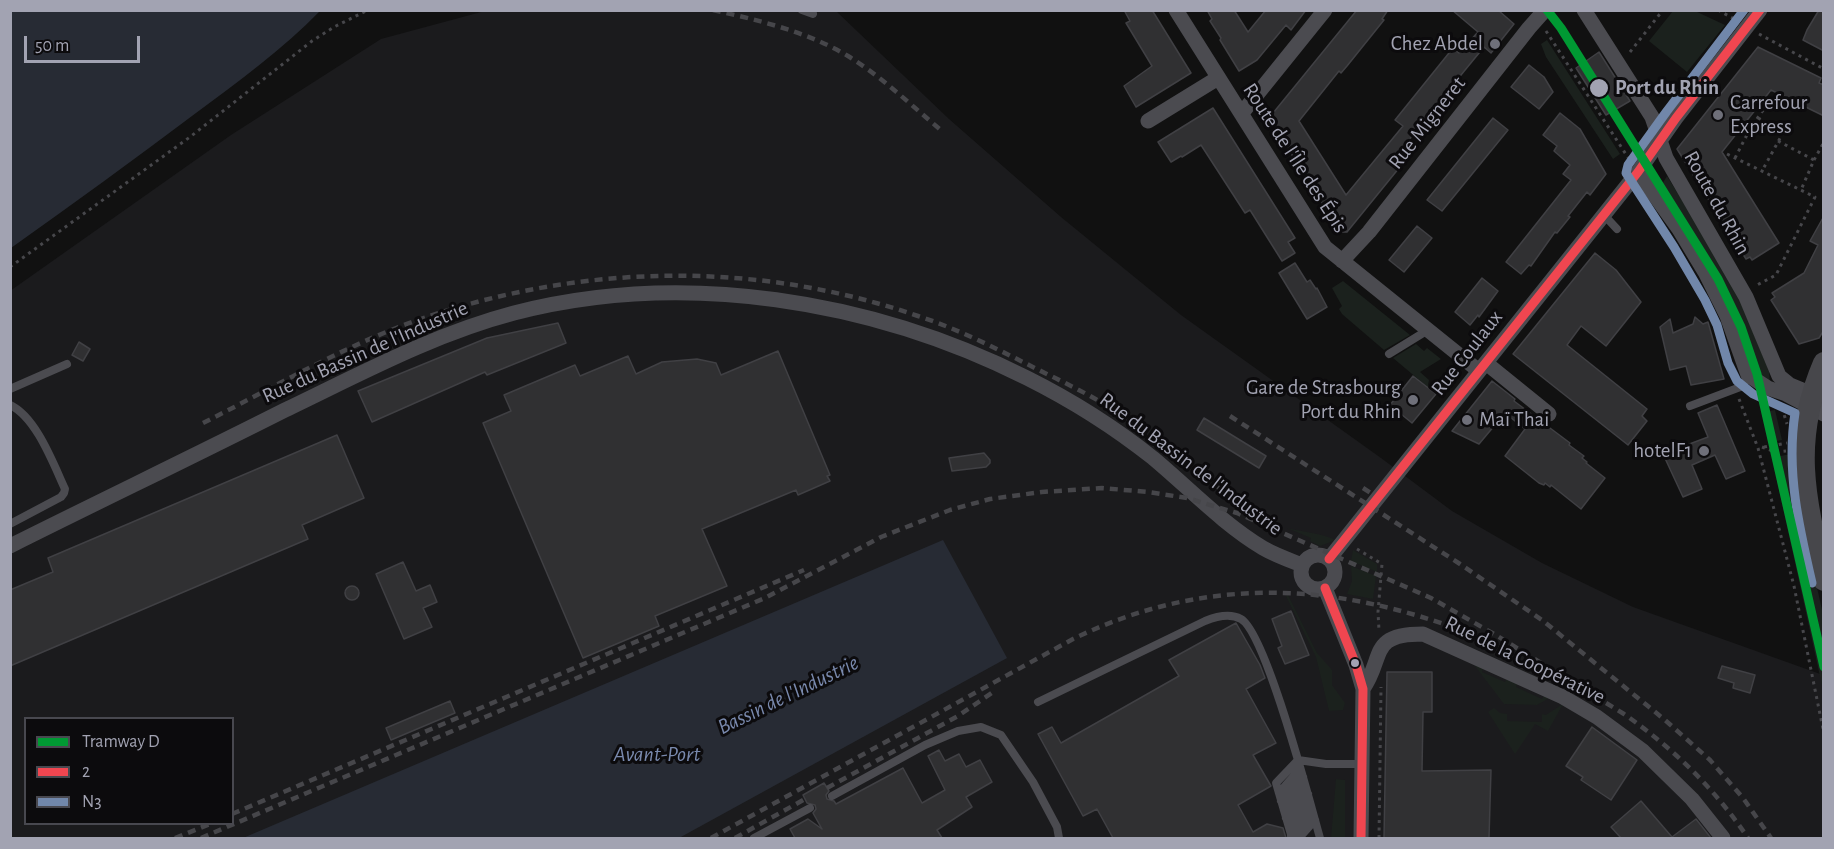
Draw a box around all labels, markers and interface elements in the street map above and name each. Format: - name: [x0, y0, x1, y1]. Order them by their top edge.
- scale bar: [27, 24, 142, 62]
- place label: Chez Abdel: [1391, 31, 1483, 57]
- text: 50 m: [35, 37, 69, 55]
- marker: Chez Abdel: [1488, 37, 1502, 51]
- street label: Rue Migneret: [1383, 72, 1471, 174]
- place label: Port du Rhin: [1615, 75, 1719, 101]
- marker: Port du Rhin: [1588, 77, 1610, 99]
- street label: Route de l'Île des Épis: [1237, 78, 1353, 238]
- place label: Carrefour Express: [1730, 90, 1807, 140]
- marker: Carrefour Express: [1711, 108, 1725, 122]
- street label: Route du Rhin: [1678, 147, 1756, 259]
- street label: Rue du Bassin de l'Industrie: [258, 295, 472, 409]
- street label: Rue Coulaux: [1426, 305, 1508, 401]
- place label: Gare de Strasbourg Port du Rhin: [1246, 375, 1401, 425]
- street label: Rue du Bassin de l'Industrie: [1095, 387, 1287, 541]
- marker: Gare de Strasbourg Port du Rhin: [1406, 393, 1420, 407]
- place label: Maï Thai: [1479, 407, 1549, 433]
- marker: Maï Thai: [1460, 413, 1474, 427]
- place label: hotelF1: [1633, 438, 1692, 464]
- marker: hotelF1: [1697, 444, 1711, 458]
- street label: Rue de la Coopérative: [1441, 610, 1609, 710]
- water label: Bassin de l'Industrie: [713, 649, 863, 741]
- unlabelled marker: [1349, 657, 1361, 669]
- legend: [24, 717, 234, 825]
- text: Tramway D: [82, 733, 160, 751]
- water label: Avant-Port: [614, 741, 700, 767]
- text: 2: [82, 763, 90, 781]
- text: N3: [82, 793, 102, 811]

